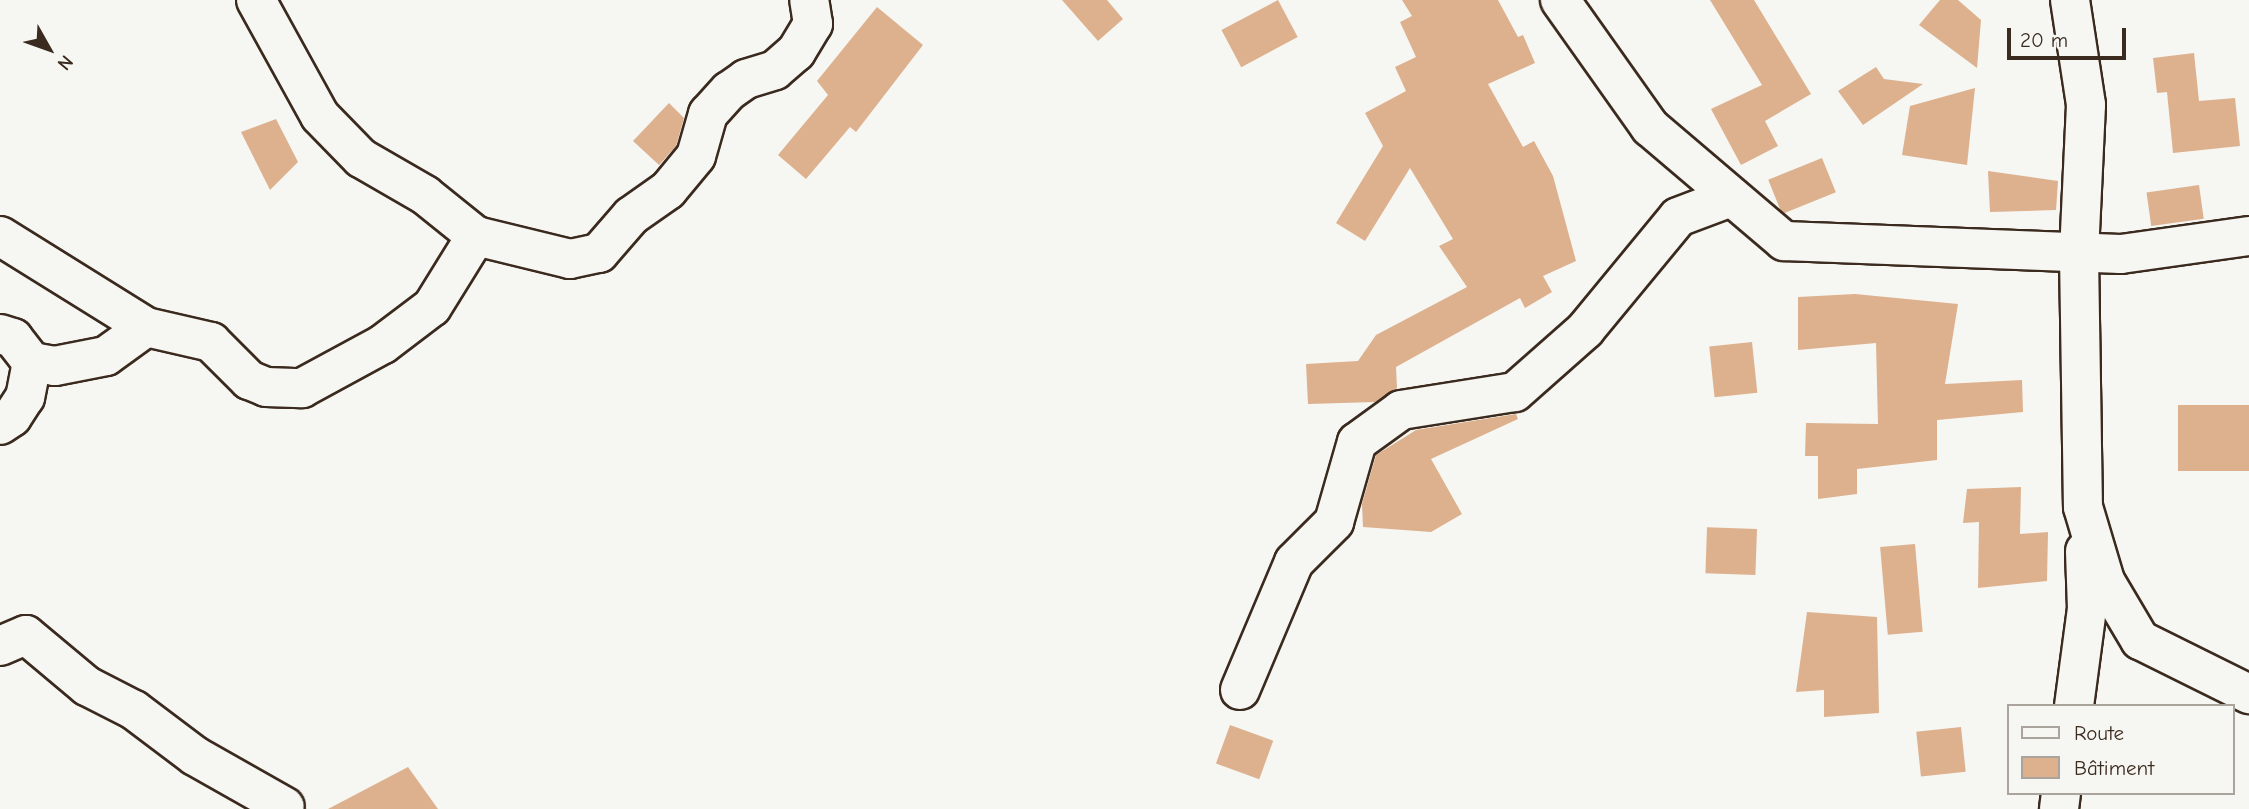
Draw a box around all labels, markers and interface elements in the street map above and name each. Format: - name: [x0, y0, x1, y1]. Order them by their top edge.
- north arrow: [14, 14, 84, 84]
- scale bar: [2011, 14, 2130, 58]
- text: 20 m: [2020, 28, 2068, 52]
- text: N: [53, 51, 78, 74]
- legend: [2008, 704, 2235, 795]
- text: Route: [2074, 721, 2124, 745]
- text: Bâtiment: [2074, 756, 2154, 780]

